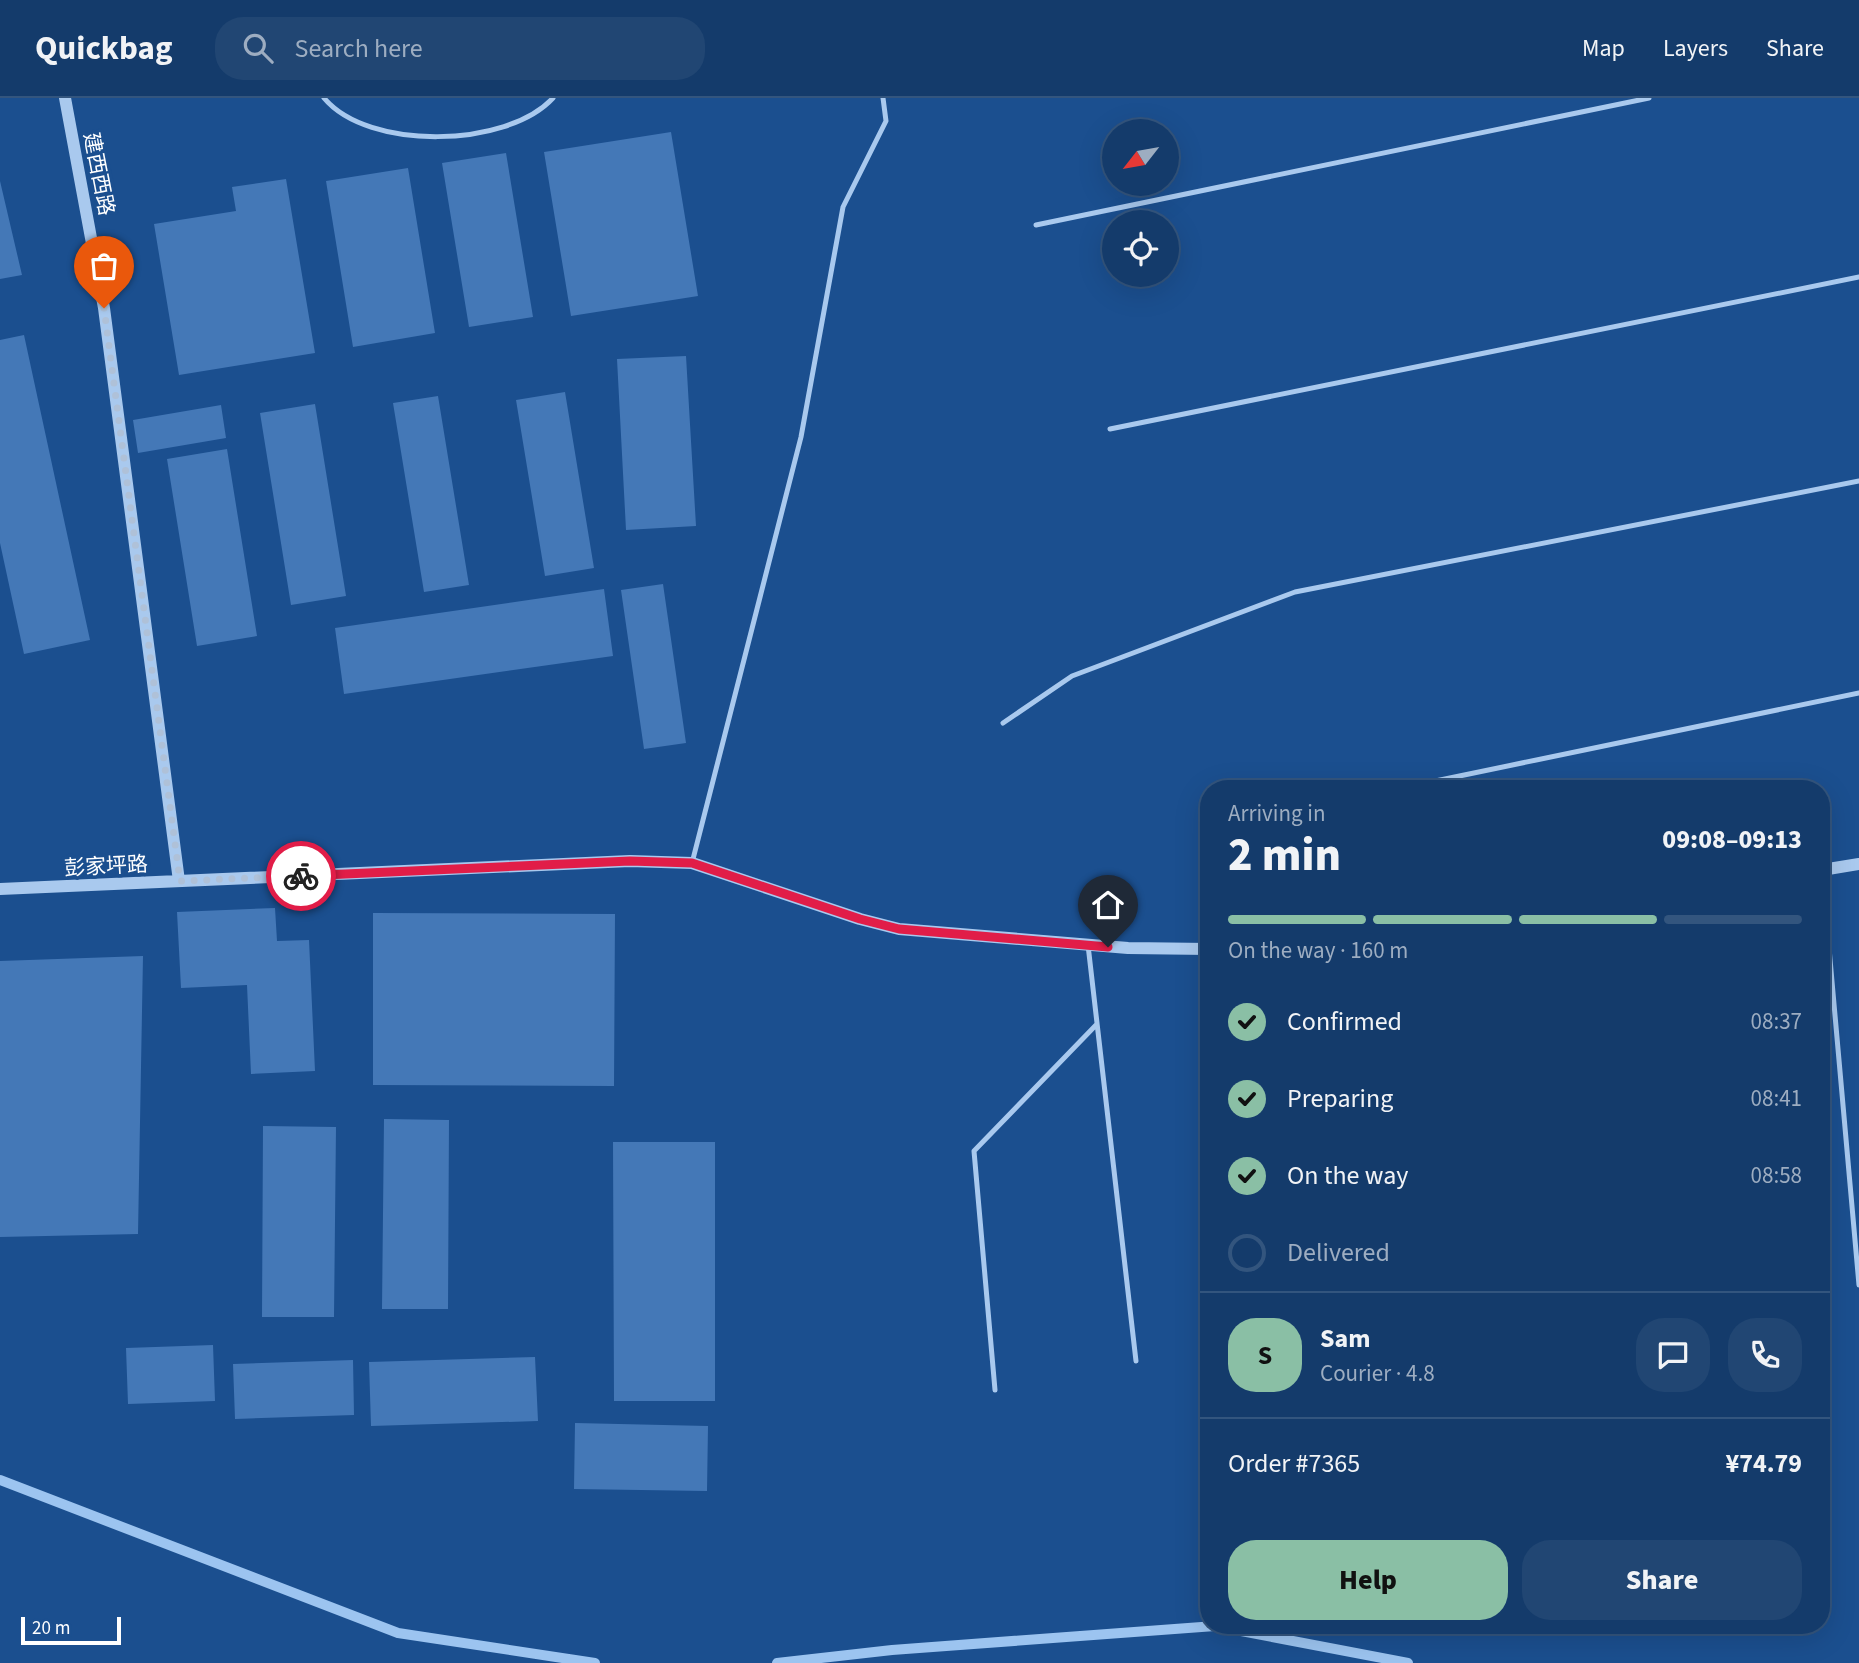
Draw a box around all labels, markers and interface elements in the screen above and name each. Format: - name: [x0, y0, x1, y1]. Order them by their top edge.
- search box: [215, 17, 705, 80]
- text: Quickbag: [35, 25, 173, 72]
- icon: search: [239, 29, 277, 67]
- text: Search here: [295, 30, 423, 67]
- text: Map: [1582, 31, 1625, 66]
- text: Layers: [1663, 31, 1728, 66]
- text: Share: [1766, 31, 1824, 66]
- north arrow: [1102, 119, 1180, 196]
- map controls: [1102, 119, 1179, 287]
- street label: 建西西路: [76, 130, 122, 218]
- button: locate: [1102, 210, 1179, 287]
- pin: [74, 236, 134, 308]
- icon: bag: [85, 247, 123, 285]
- text: Arriving in: [1228, 797, 1326, 830]
- text: 09:08–09:13: [1662, 821, 1802, 858]
- text: 2 min: [1228, 823, 1341, 888]
- courier: [266, 841, 336, 911]
- street label: 彭家坪路: [63, 849, 149, 883]
- icon: bike: [282, 857, 320, 895]
- pin: [1078, 875, 1138, 947]
- icon: home: [1089, 886, 1127, 924]
- text: On the way · 160 m: [1228, 934, 1408, 967]
- icon: check: [1228, 1003, 1266, 1041]
- text: Confirmed: [1287, 1003, 1402, 1040]
- text: 08:37: [1751, 1005, 1802, 1038]
- icon: check: [1228, 1080, 1266, 1118]
- text: Preparing: [1287, 1080, 1393, 1117]
- text: 08:41: [1751, 1082, 1802, 1115]
- icon: check: [1228, 1157, 1266, 1195]
- text: On the way: [1287, 1157, 1408, 1194]
- text: 08:58: [1751, 1159, 1802, 1192]
- text: Delivered: [1287, 1234, 1390, 1271]
- button: chat: [1636, 1318, 1710, 1392]
- button: phone: [1728, 1318, 1802, 1392]
- text: Sam: [1320, 1320, 1370, 1357]
- text: S: [1258, 1337, 1272, 1374]
- text: Courier · 4.8: [1320, 1357, 1435, 1390]
- text: Order #7365: [1228, 1445, 1360, 1482]
- text: ¥74.79: [1726, 1445, 1802, 1482]
- button: Help: [1228, 1540, 1508, 1620]
- button: Share: [1522, 1540, 1802, 1620]
- scale bar: [21, 1614, 121, 1646]
- text: 20 m: [32, 1615, 70, 1642]

